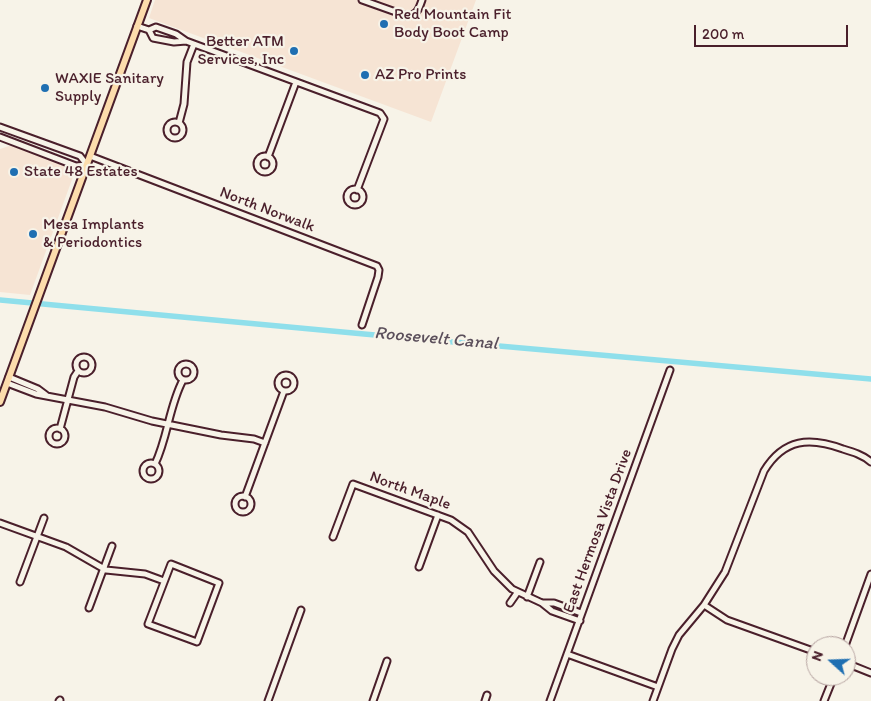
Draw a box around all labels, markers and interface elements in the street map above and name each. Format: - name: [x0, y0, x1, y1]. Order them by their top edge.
- place label: Red Mountain Fit Body Boot Camp: [394, 5, 512, 43]
- scale bar: [696, 15, 850, 47]
- marker: Red Mountain Fit Body Boot Camp: [378, 18, 390, 30]
- text: 200 m: [702, 25, 744, 43]
- place label: Better ATM Services, Inc: [198, 32, 284, 70]
- marker: Better ATM Services, Inc: [288, 45, 300, 57]
- place label: AZ Pro Prints: [375, 65, 466, 85]
- place label: WAXIE Sanitary Supply: [55, 69, 164, 107]
- marker: AZ Pro Prints: [359, 69, 371, 81]
- marker: WAXIE Sanitary Supply: [39, 82, 51, 94]
- place label: State 48 Estates: [24, 162, 138, 182]
- marker: State 48 Estates: [8, 166, 20, 178]
- street label: North Norwalk: [217, 183, 317, 237]
- place label: Mesa Implants & Periodontics: [43, 215, 144, 253]
- marker: Mesa Implants & Periodontics: [27, 228, 39, 240]
- water label: Roosevelt Canal: [373, 323, 499, 355]
- street label: East Hermosa Vista Drive: [559, 446, 637, 616]
- street label: North Maple: [367, 467, 453, 515]
- north arrow: [806, 636, 856, 686]
- text: N: [808, 649, 827, 663]

